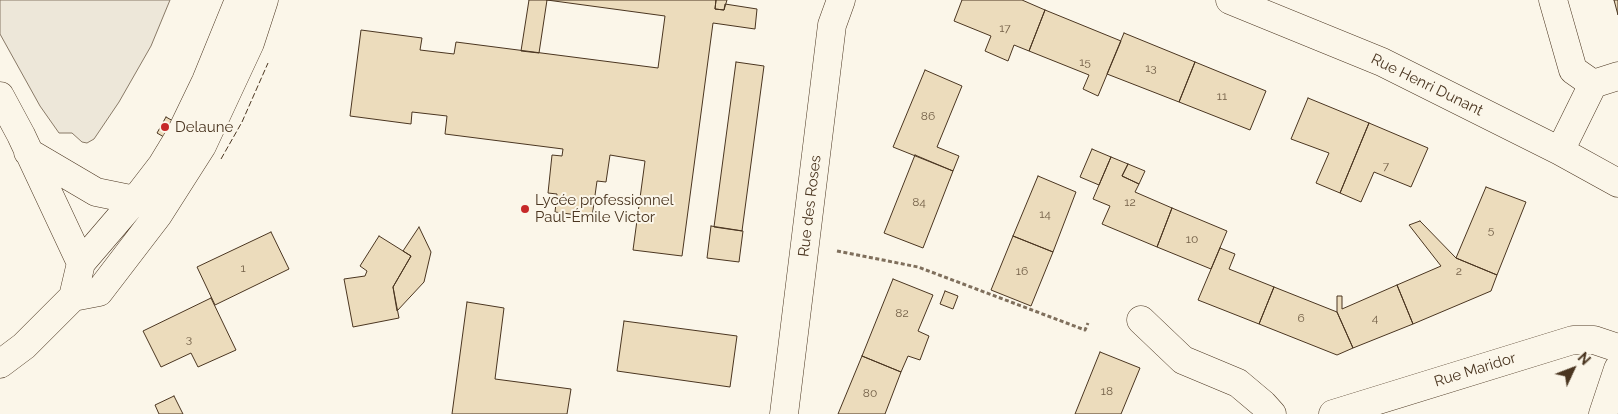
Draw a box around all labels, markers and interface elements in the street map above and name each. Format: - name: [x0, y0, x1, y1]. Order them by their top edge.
- house number: 17: [999, 21, 1011, 35]
- street label: Rue Henri Dunant: [1368, 50, 1486, 120]
- house number: 15: [1079, 55, 1091, 69]
- house number: 13: [1145, 61, 1157, 75]
- house number: 11: [1217, 89, 1227, 103]
- house number: 86: [921, 109, 935, 123]
- place label: Delaune: [175, 118, 233, 136]
- marker: Delaune: [159, 121, 171, 133]
- street label: Rue des Roses: [795, 154, 825, 258]
- house number: 7: [1383, 159, 1389, 173]
- place label: Lycée professionnel Paul-Émile Victor: [535, 191, 674, 226]
- house number: 84: [912, 195, 926, 209]
- house number: 12: [1124, 195, 1136, 209]
- marker: Lycée professionnel Paul-Émile Victor: [519, 203, 531, 215]
- house number: 14: [1039, 207, 1051, 221]
- house number: 5: [1488, 223, 1494, 237]
- house number: 10: [1186, 232, 1198, 246]
- house number: 1: [240, 261, 246, 275]
- house number: 16: [1016, 264, 1028, 278]
- house number: 2: [1456, 264, 1462, 278]
- house number: 82: [895, 306, 909, 320]
- house number: 6: [1297, 311, 1305, 325]
- house number: 4: [1372, 311, 1378, 325]
- house number: 3: [186, 332, 192, 346]
- north arrow: [1548, 344, 1598, 394]
- street label: Rue Maridor: [1432, 349, 1518, 391]
- text: N: [1574, 349, 1593, 368]
- house number: 18: [1101, 384, 1113, 398]
- house number: 80: [863, 386, 877, 400]

